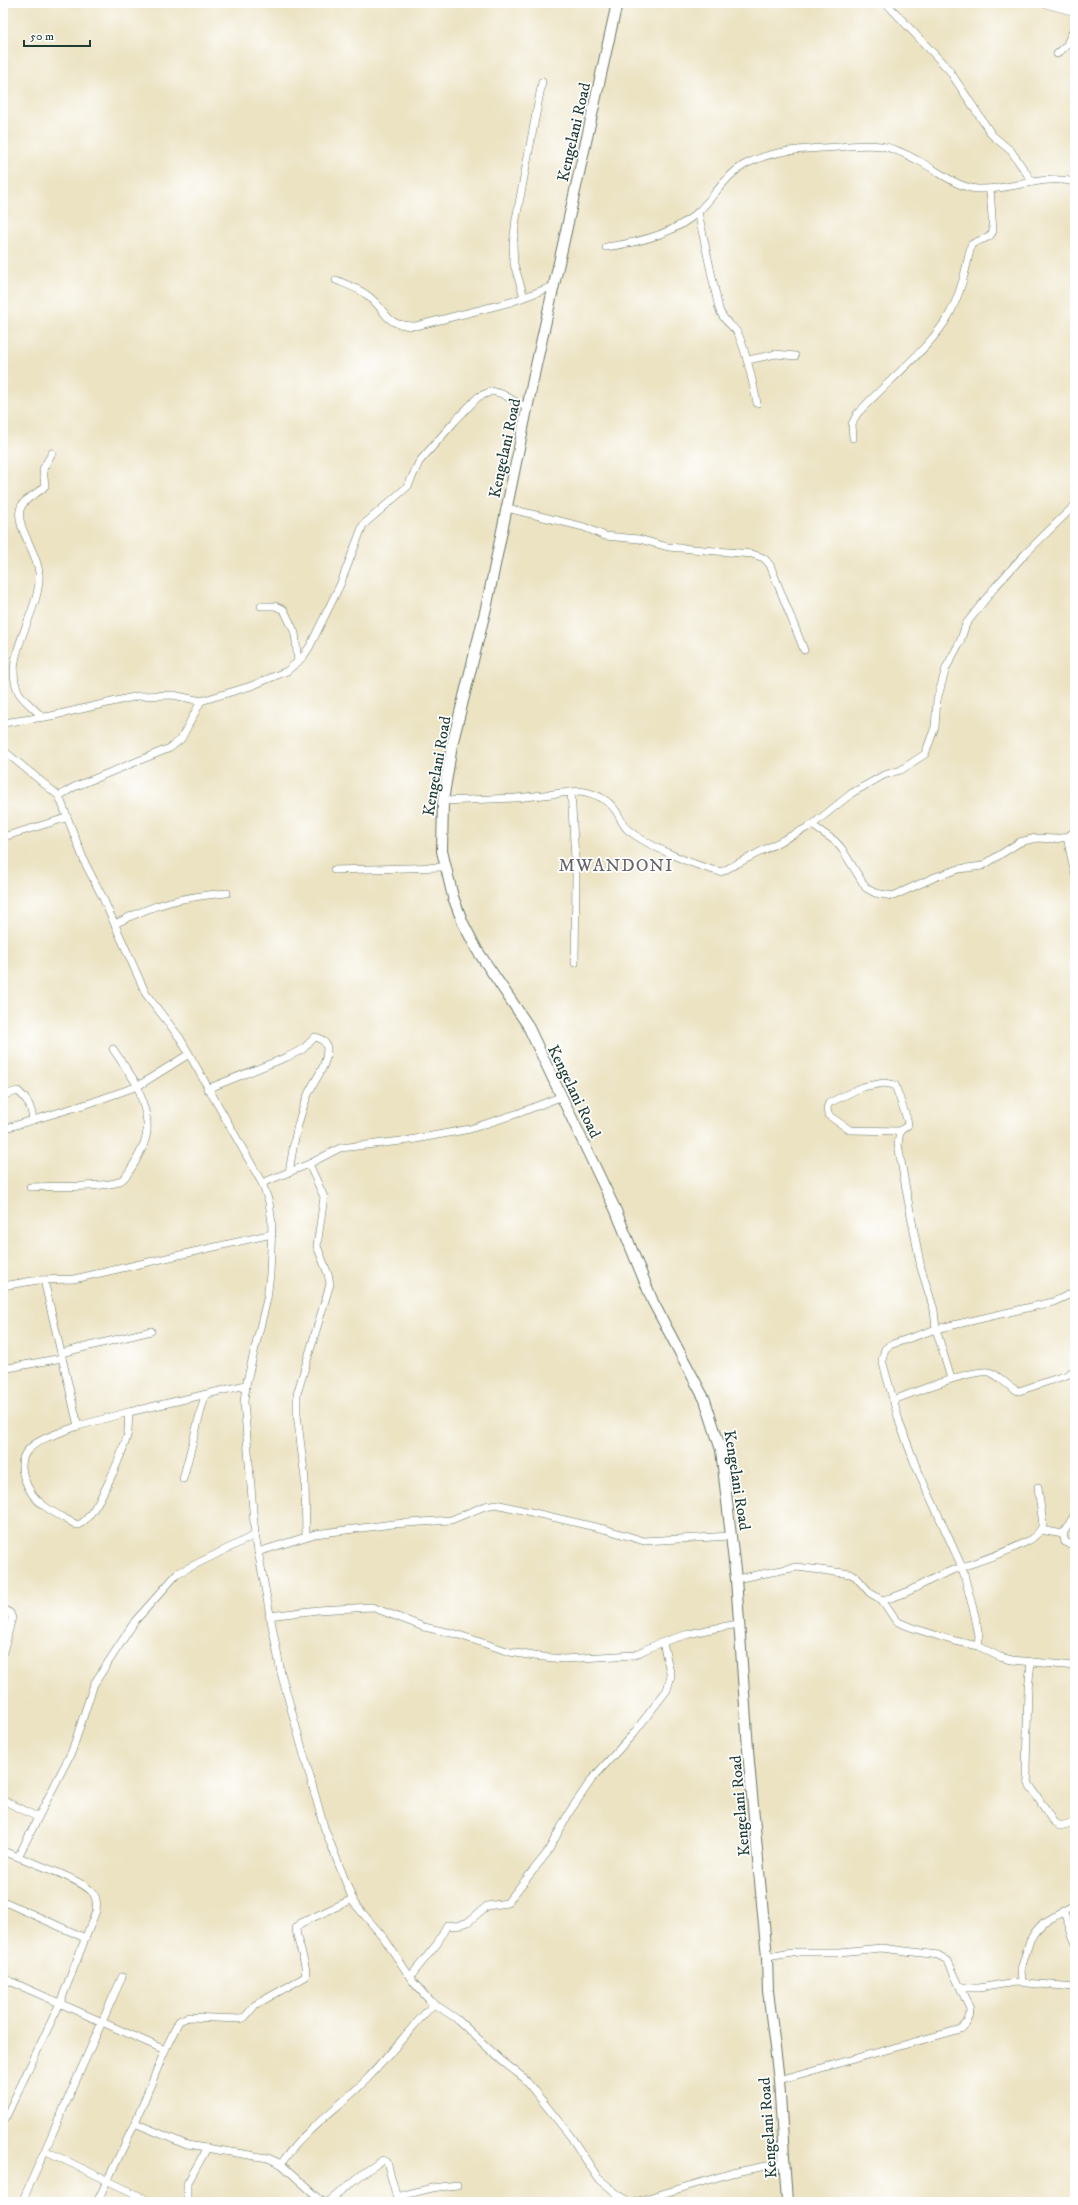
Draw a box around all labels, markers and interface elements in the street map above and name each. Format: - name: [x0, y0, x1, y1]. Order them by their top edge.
- scale bar: [24, 22, 90, 48]
- text: 50 m: [30, 29, 54, 44]
- street label: Kengelani Road: [553, 81, 595, 184]
- street label: Kengelani Road: [485, 397, 525, 500]
- street label: Kengelani Road: [418, 715, 456, 818]
- district label: MWANDONI: [559, 855, 673, 877]
- street label: Kengelani Road: [543, 1042, 605, 1141]
- street label: Kengelani Road: [719, 1429, 755, 1532]
- street label: Kengelani Road: [726, 1755, 754, 1857]
- street label: Kengelani Road: [754, 2077, 782, 2179]

